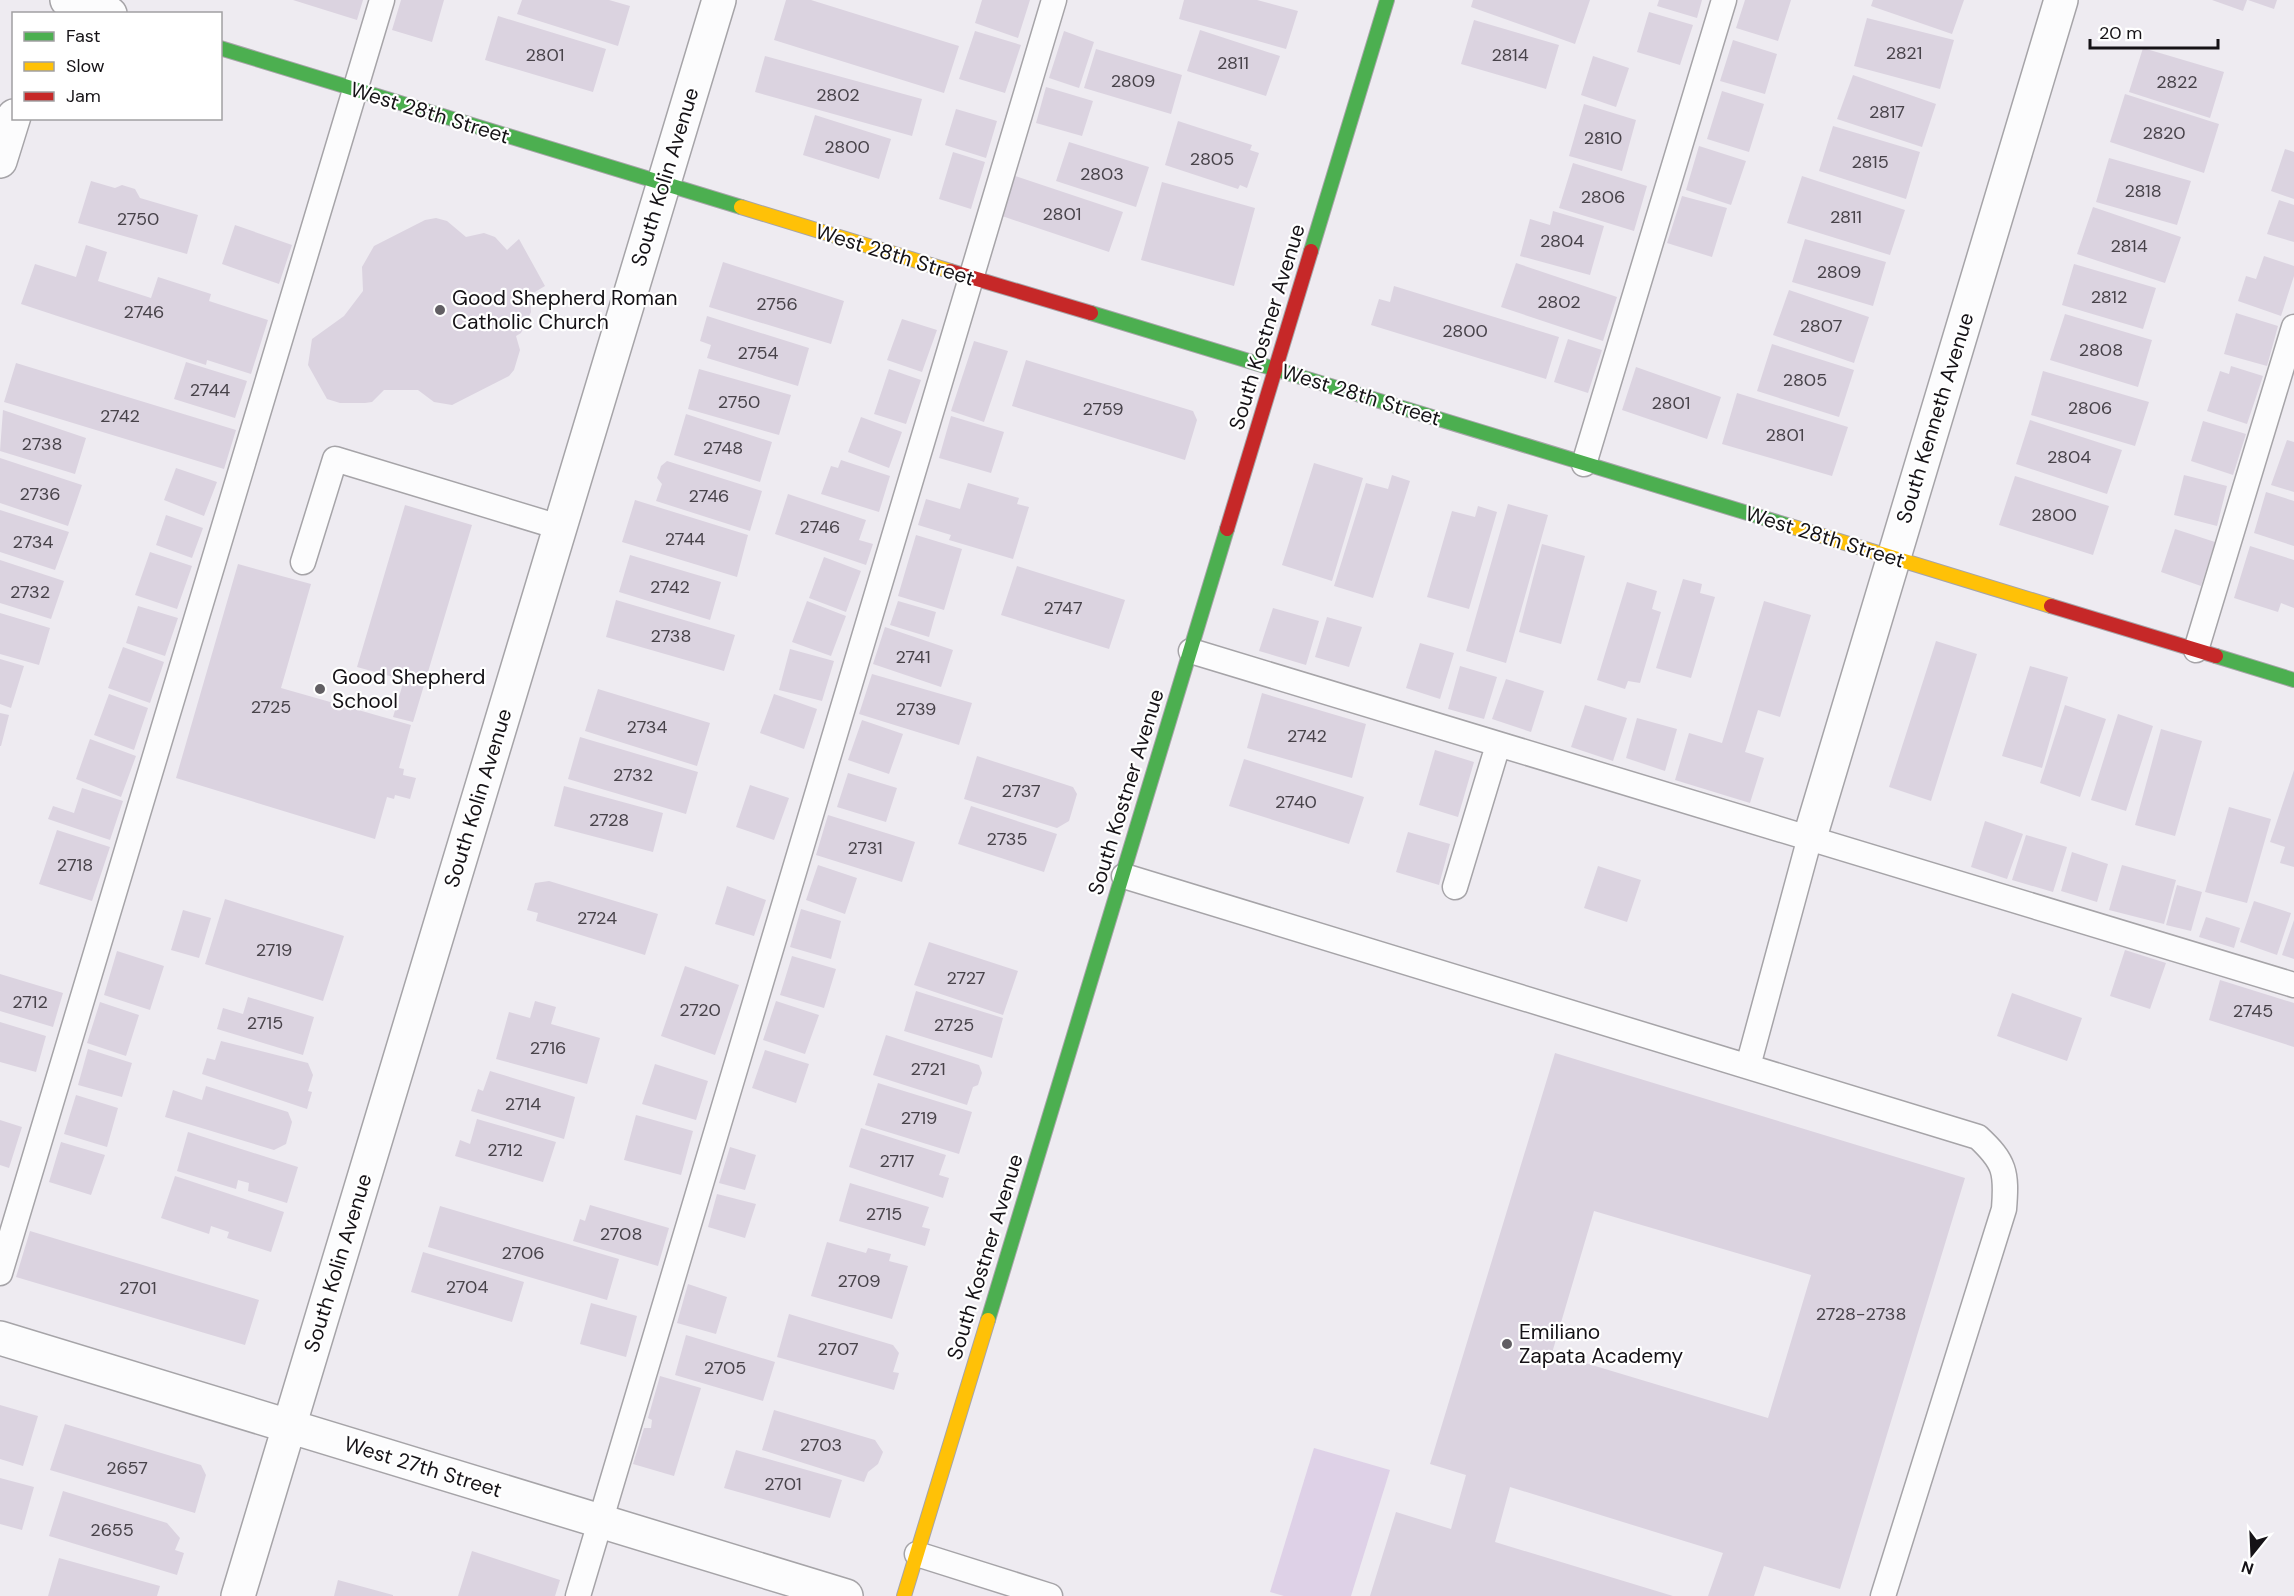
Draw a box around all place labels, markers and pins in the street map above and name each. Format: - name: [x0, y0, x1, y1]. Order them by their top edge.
- place label: Good Shepherd Roman Catholic Church: [452, 284, 678, 336]
- marker: Good Shepherd Roman Catholic Church: [433, 303, 447, 317]
- place label: Good Shepherd School: [332, 663, 485, 715]
- marker: Good Shepherd School: [313, 682, 327, 696]
- place label: Emiliano Zapata Academy: [1519, 1318, 1684, 1370]
- marker: Emiliano Zapata Academy: [1500, 1337, 1514, 1351]

